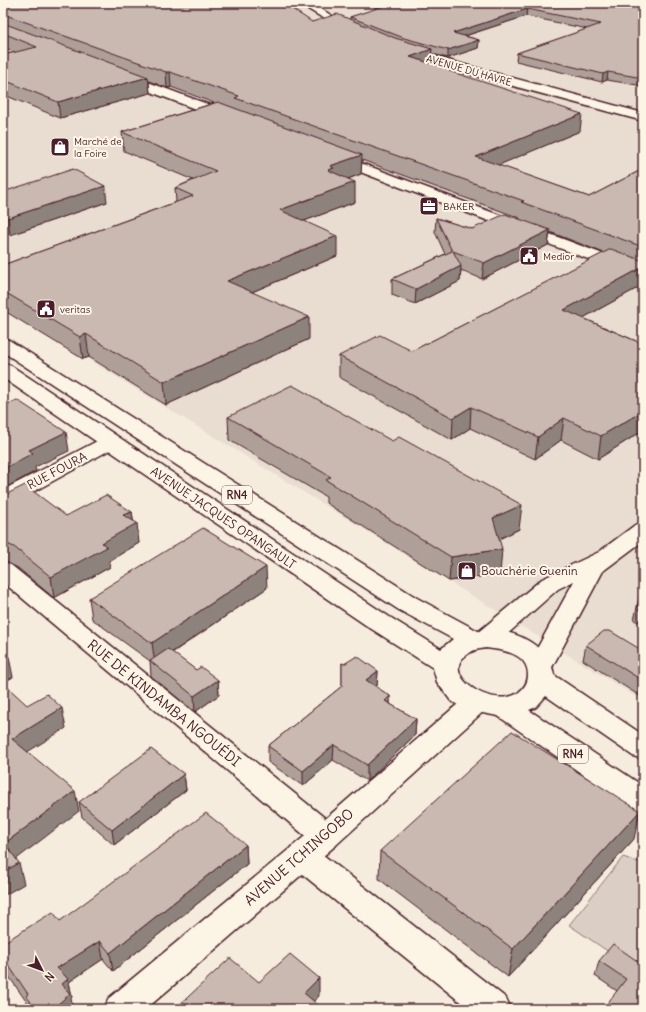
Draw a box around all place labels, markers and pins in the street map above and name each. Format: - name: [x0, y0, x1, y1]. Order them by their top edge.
- place label: Marché de la Foire: [74, 135, 122, 160]
- shop icon: Marché de la Foire: [49, 136, 71, 158]
- office icon: BAKER: [418, 195, 440, 217]
- place label: BAKER: [443, 200, 475, 213]
- public building icon: Medior: [518, 245, 540, 267]
- place label: Medior: [543, 250, 574, 263]
- public building icon: veritas: [35, 298, 57, 320]
- place label: veritas: [60, 303, 91, 316]
- shop icon: Bouchérie Guenin: [456, 560, 478, 582]
- place label: Bouchérie Guenin: [481, 563, 578, 578]

